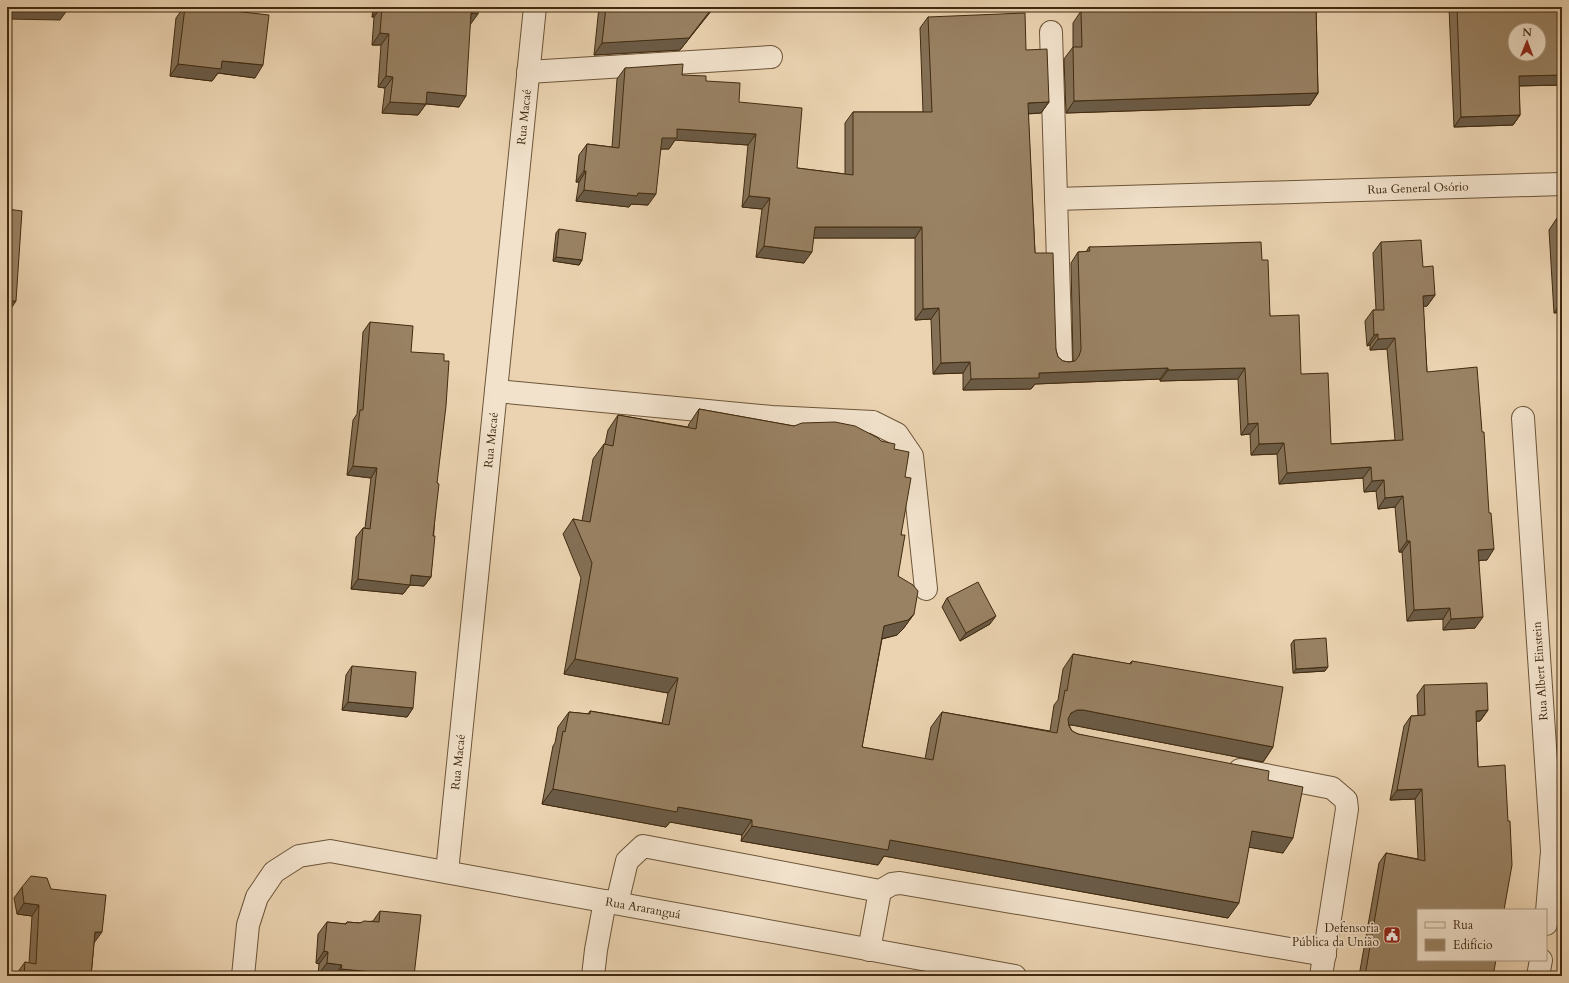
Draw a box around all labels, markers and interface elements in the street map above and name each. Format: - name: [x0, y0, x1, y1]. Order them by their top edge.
- north arrow: [1507, 22, 1547, 62]
- text: N: [1522, 25, 1533, 40]
- street label: Rua Macaé: [513, 88, 535, 146]
- street label: Rua General Osório: [1367, 178, 1469, 198]
- street label: Rua Macaé: [480, 411, 502, 469]
- street label: Rua Albert Einstein: [1529, 621, 1551, 721]
- street label: Rua Macaé: [447, 733, 469, 791]
- street label: Rua Araranguá: [604, 893, 683, 923]
- legend: [1417, 909, 1547, 961]
- text: Rua: [1453, 917, 1474, 933]
- place label: Defensoria Pública da União: [1292, 920, 1380, 950]
- public building icon: Defensoria Pública da União: [1382, 925, 1402, 945]
- text: Edifício: [1453, 937, 1493, 953]

